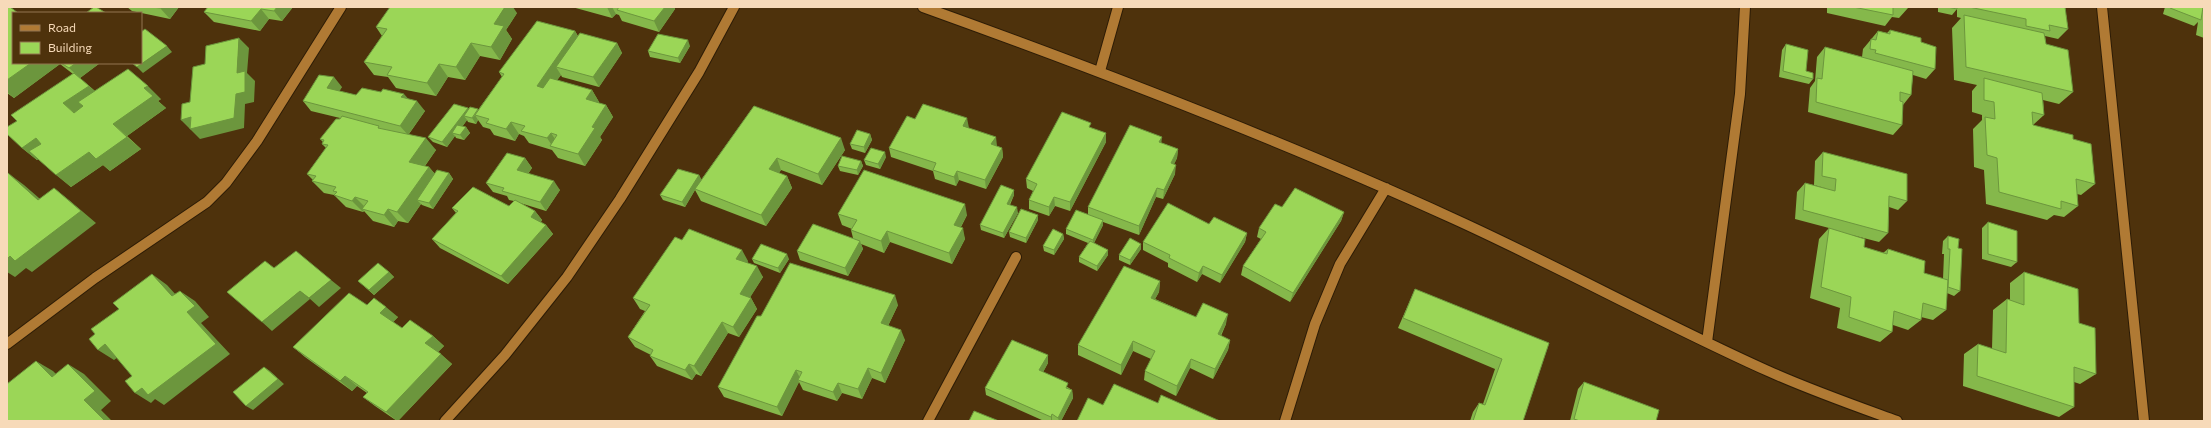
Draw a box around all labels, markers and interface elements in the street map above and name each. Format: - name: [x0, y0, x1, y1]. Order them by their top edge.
- legend: [12, 12, 142, 64]
- text: Road: [48, 20, 76, 34]
- text: Building: [48, 40, 92, 54]

